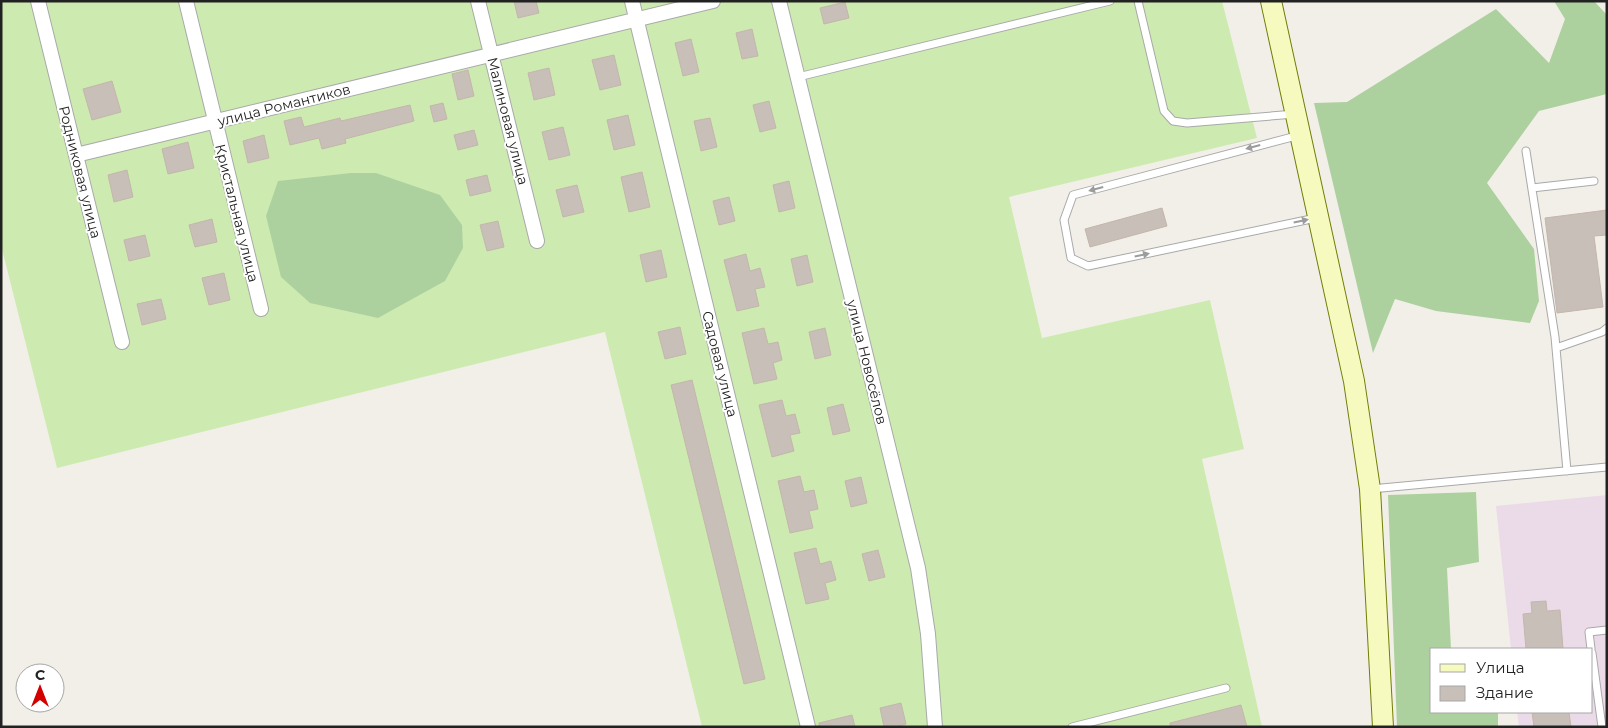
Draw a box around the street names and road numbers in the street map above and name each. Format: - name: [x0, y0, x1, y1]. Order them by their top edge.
- street label: Малиновая улица: [483, 55, 533, 187]
- street label: улица Романтиков: [215, 80, 352, 130]
- street label: Родниковая улица: [55, 104, 105, 240]
- street label: Кристальная улица: [211, 142, 263, 284]
- street label: улица Новосёлов: [843, 297, 891, 426]
- street label: Садовая улица: [698, 309, 742, 419]

